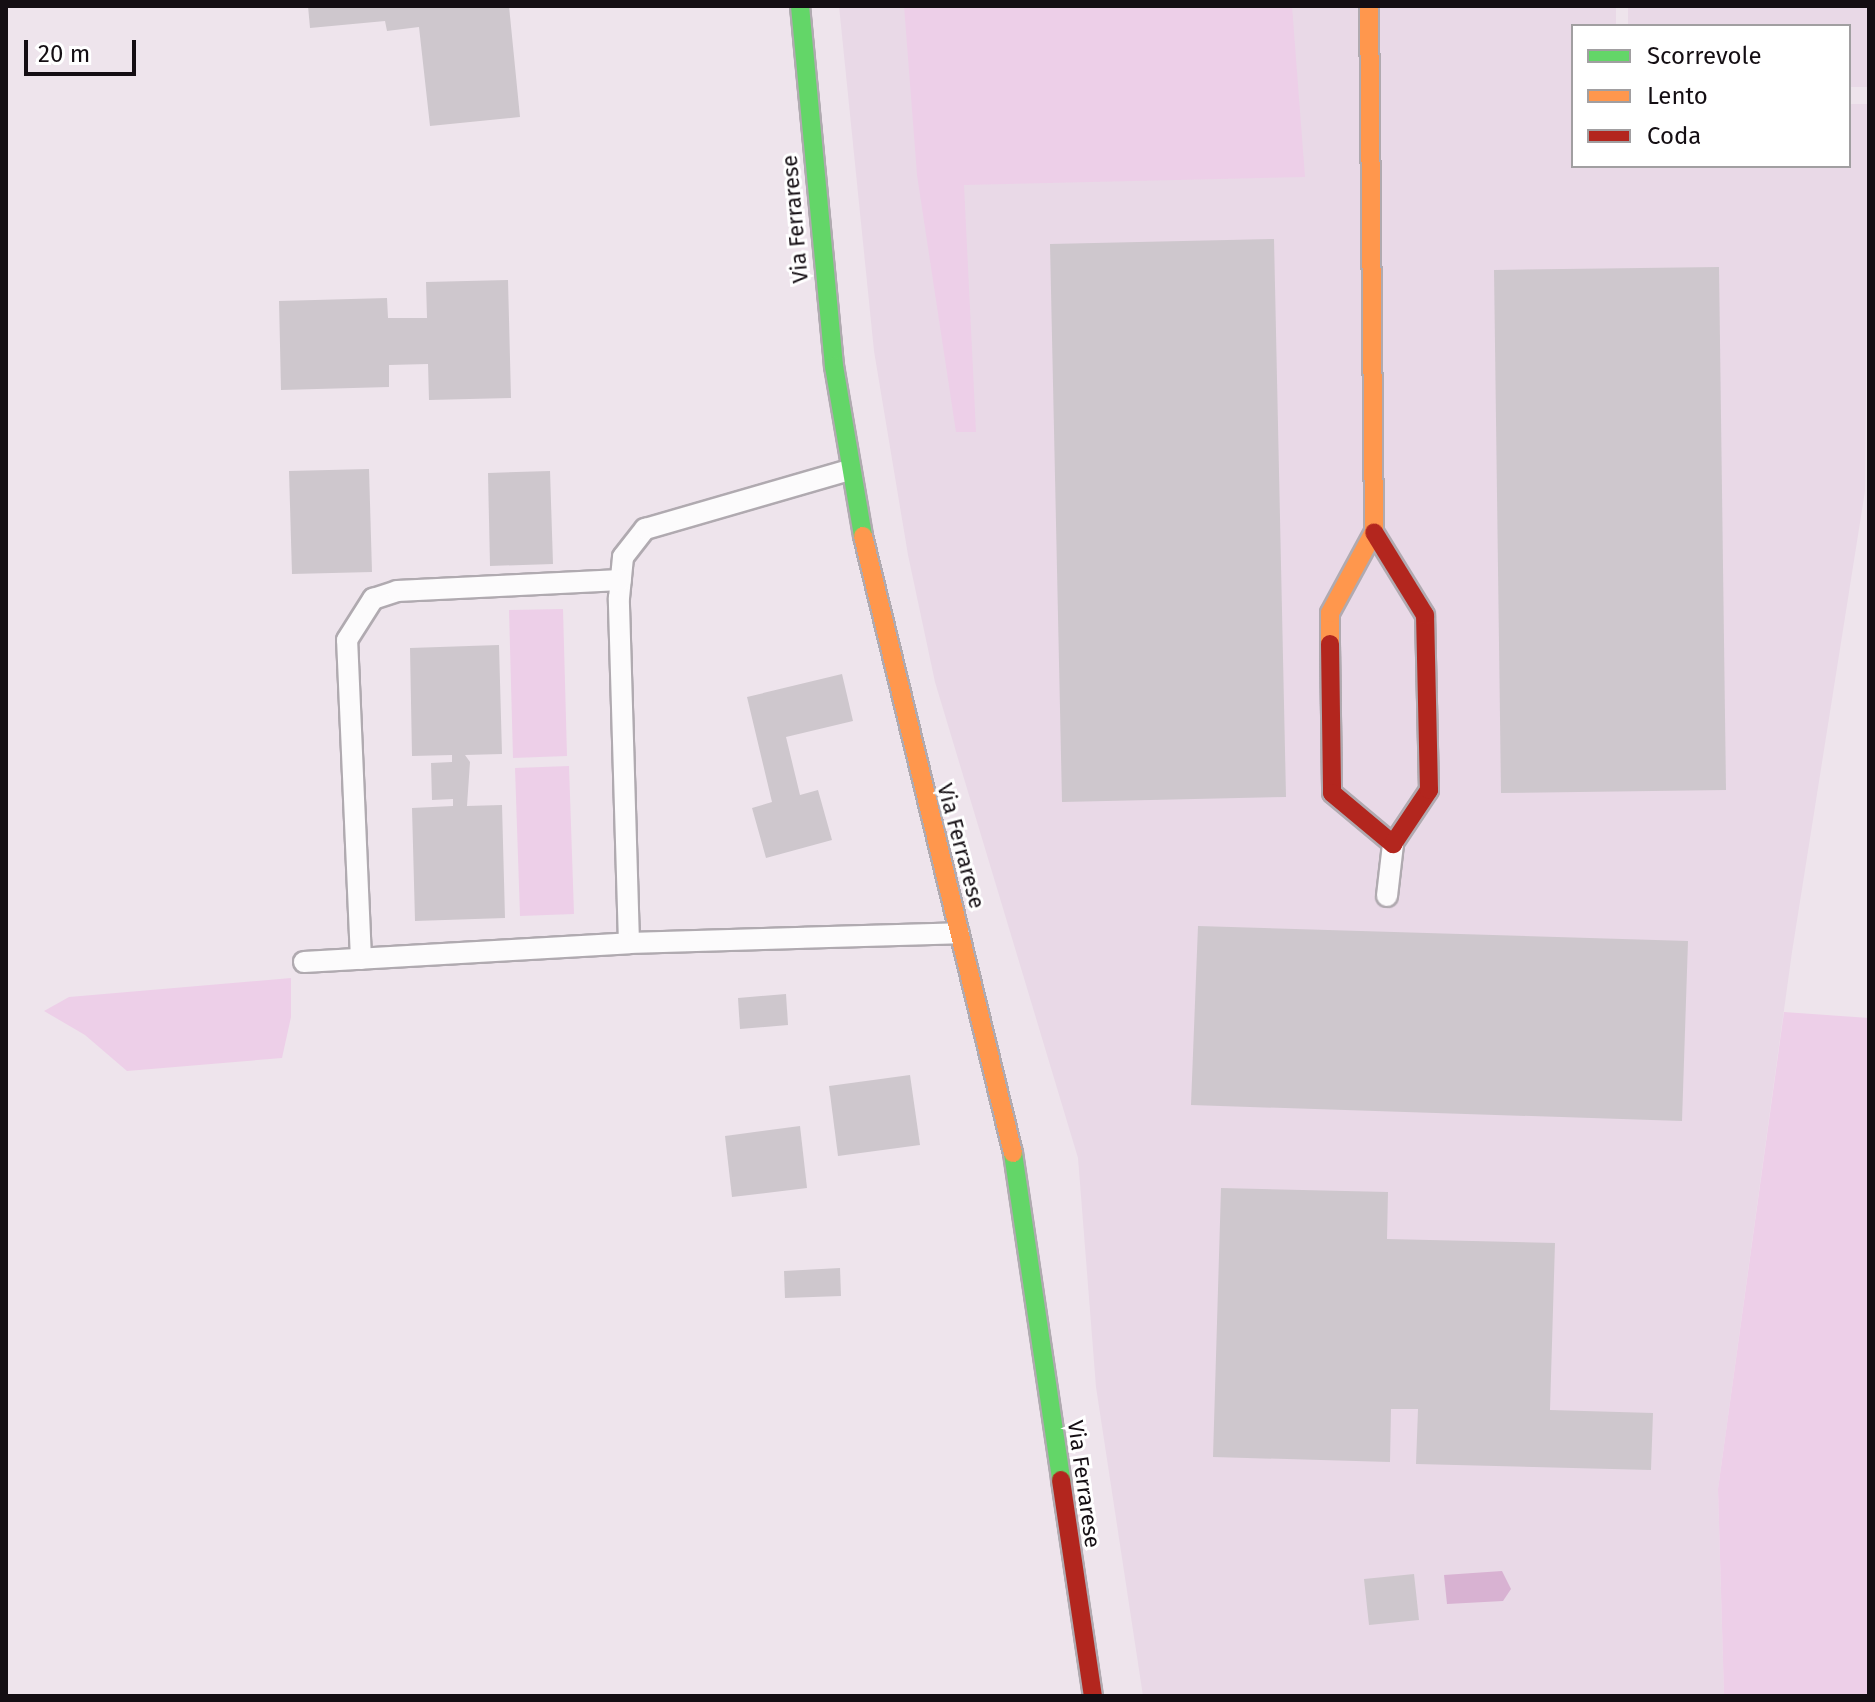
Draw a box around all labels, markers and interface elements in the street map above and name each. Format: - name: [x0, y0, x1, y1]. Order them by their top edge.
- scale bar: [28, 24, 140, 74]
- legend: [1571, 24, 1851, 168]
- text: 20 m: [38, 40, 90, 68]
- text: Scorrevole: [1647, 42, 1762, 70]
- text: Lento: [1647, 82, 1708, 110]
- text: Coda: [1647, 122, 1701, 150]
- street label: Via Ferrarese: [776, 154, 814, 284]
- street label: Via Ferrarese: [932, 781, 990, 911]
- street label: Via Ferrarese: [1062, 1419, 1106, 1549]

